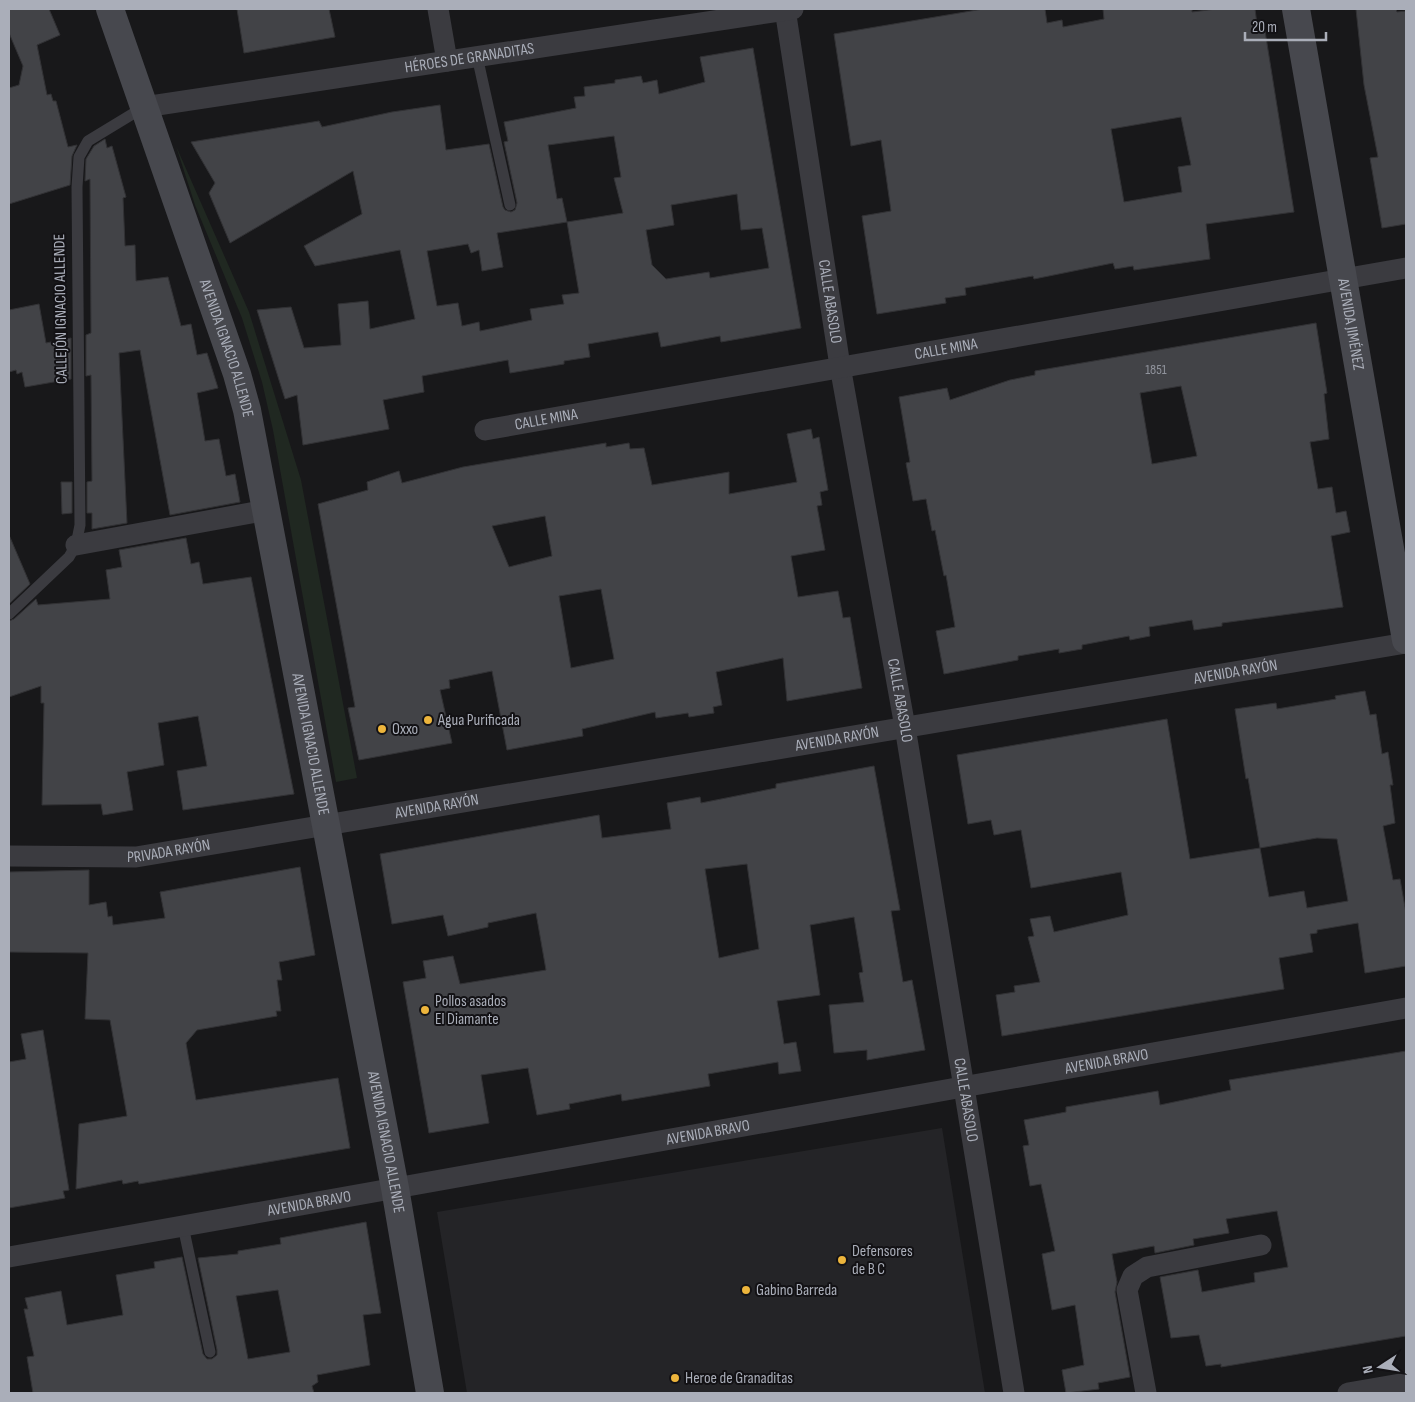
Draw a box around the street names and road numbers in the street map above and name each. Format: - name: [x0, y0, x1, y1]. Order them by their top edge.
- street label: HÉROES DE GRANADITAS: [403, 39, 536, 77]
- street label: CALLEJÓN IGNACIO ALLENDE: [50, 234, 72, 384]
- street label: CALLE ABASOLO: [814, 258, 846, 345]
- street label: AVENIDA IGNACIO ALLENDE: [195, 276, 258, 419]
- street label: AVENIDA JIMÉNEZ: [1333, 276, 1368, 372]
- street label: CALLE MINA: [913, 334, 979, 364]
- street label: CALLE MINA: [513, 404, 579, 434]
- street label: AVENIDA RAYÓN: [1191, 655, 1279, 688]
- street label: CALLE ABASOLO: [883, 657, 917, 744]
- street label: AVENIDA IGNACIO ALLENDE: [288, 671, 333, 817]
- street label: AVENIDA RAYÓN: [793, 722, 880, 755]
- street label: AVENIDA RAYÓN: [393, 790, 480, 823]
- street label: PRIVADA RAYÓN: [127, 835, 212, 867]
- street label: AVENIDA BRAVO: [1062, 1045, 1150, 1078]
- street label: CALLE ABASOLO: [950, 1057, 982, 1143]
- street label: AVENIDA IGNACIO ALLENDE: [363, 1068, 409, 1215]
- street label: AVENIDA BRAVO: [664, 1116, 751, 1149]
- street label: AVENIDA BRAVO: [265, 1187, 353, 1220]

